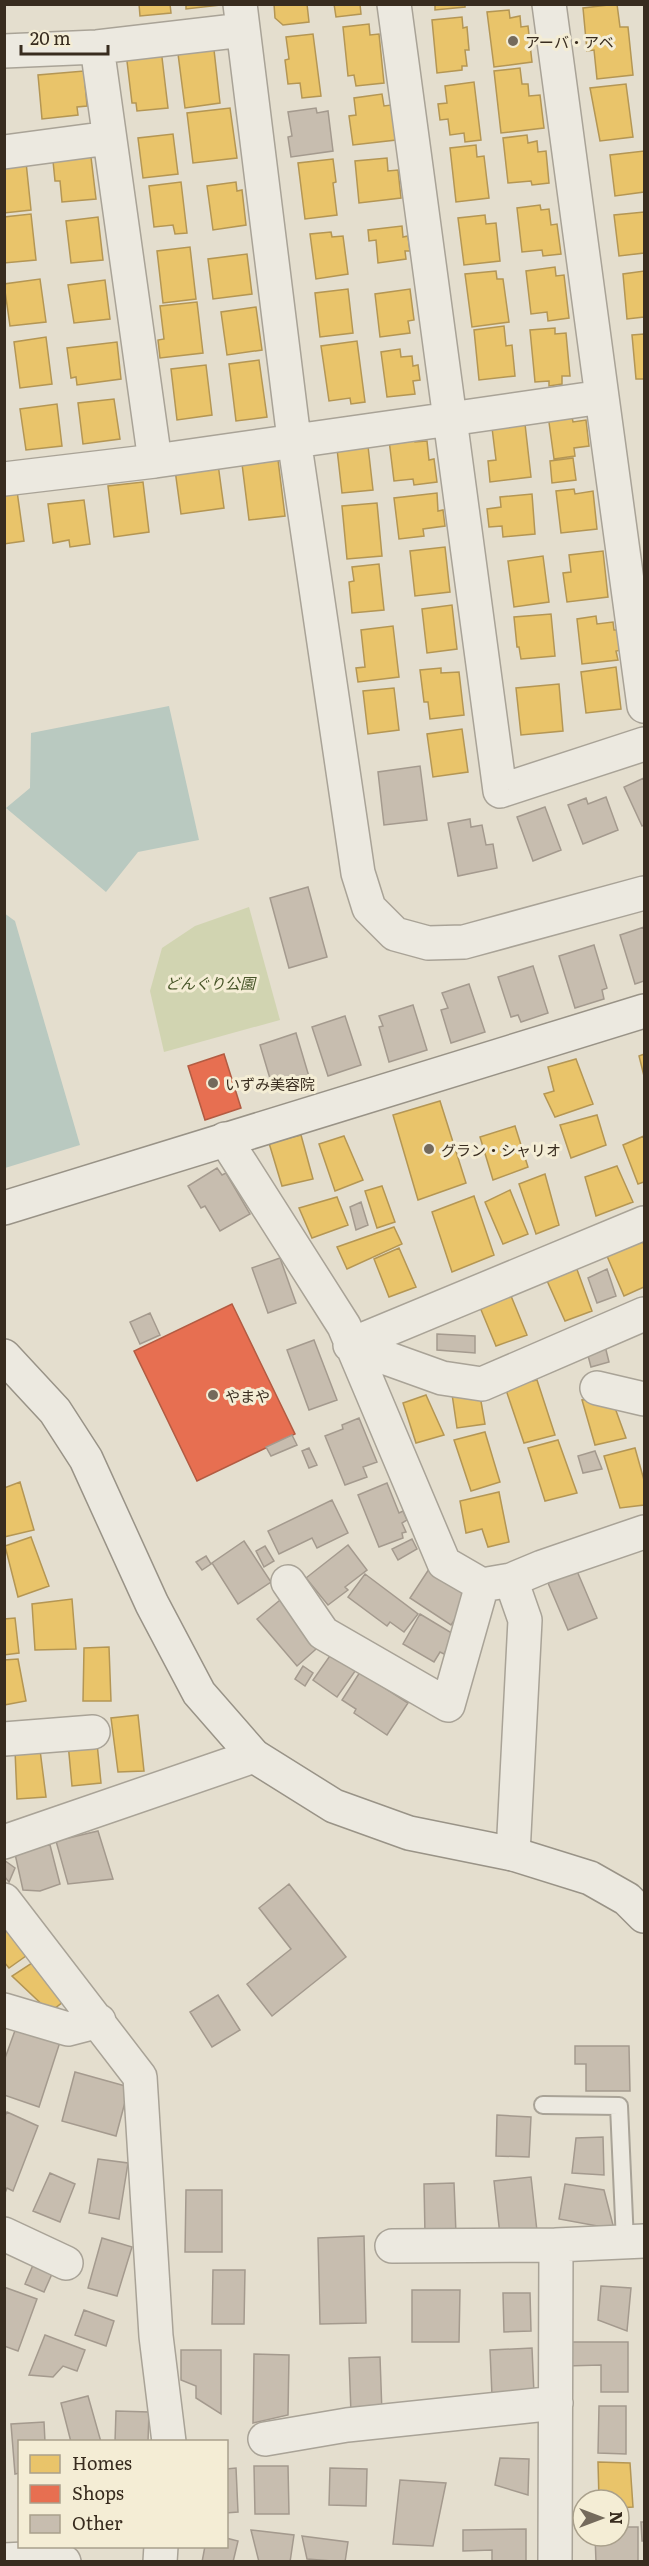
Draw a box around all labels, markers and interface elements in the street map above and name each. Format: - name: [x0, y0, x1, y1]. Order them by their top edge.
- scale bar: [21, 18, 108, 56]
- text: 20 m: [30, 24, 71, 51]
- place label: アーバ・アベ: [525, 30, 614, 53]
- marker: アーバ・アベ: [506, 34, 520, 48]
- park label: どんぐり公園: [165, 971, 257, 994]
- place label: いずみ美容院: [225, 1072, 315, 1095]
- marker: いずみ美容院: [206, 1076, 220, 1090]
- place label: グラン・シャリオ: [441, 1138, 561, 1161]
- marker: グラン・シャリオ: [422, 1142, 436, 1156]
- place label: やまや: [225, 1384, 270, 1407]
- marker: やまや: [206, 1388, 220, 1402]
- legend: [18, 2440, 228, 2548]
- text: Homes: [72, 2449, 132, 2476]
- text: Shops: [72, 2479, 124, 2506]
- north arrow: [571, 2488, 631, 2548]
- text: Other: [72, 2509, 123, 2536]
- text: N: [605, 2511, 629, 2525]

